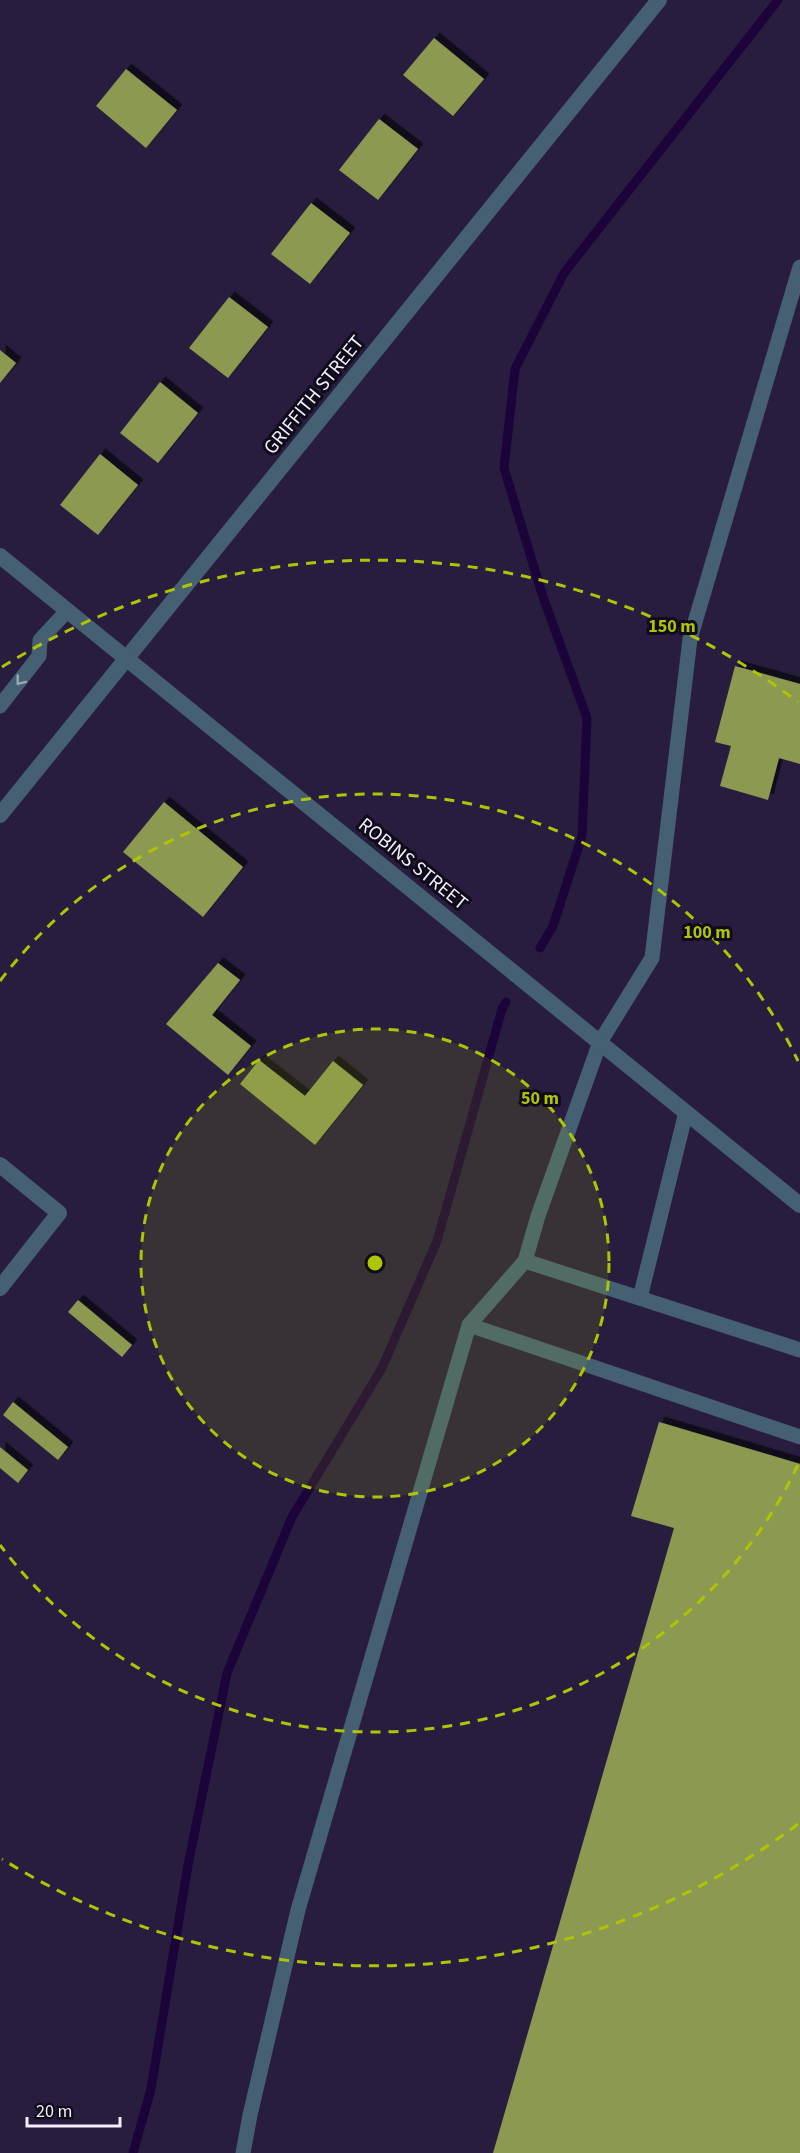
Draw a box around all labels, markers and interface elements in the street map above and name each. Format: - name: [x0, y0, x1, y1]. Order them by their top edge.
- street label: GRIFFITH STREET: [257, 329, 371, 461]
- text: 150 m: [648, 614, 696, 639]
- one-way arrow: [16, 674, 27, 685]
- street label: ROBINS STREET: [352, 811, 474, 917]
- text: 100 m: [683, 920, 731, 945]
- text: 50 m: [521, 1086, 559, 1111]
- centre of rings: [365, 1253, 385, 1273]
- scale bar: [27, 2090, 120, 2128]
- text: 20 m: [36, 2099, 72, 2124]

